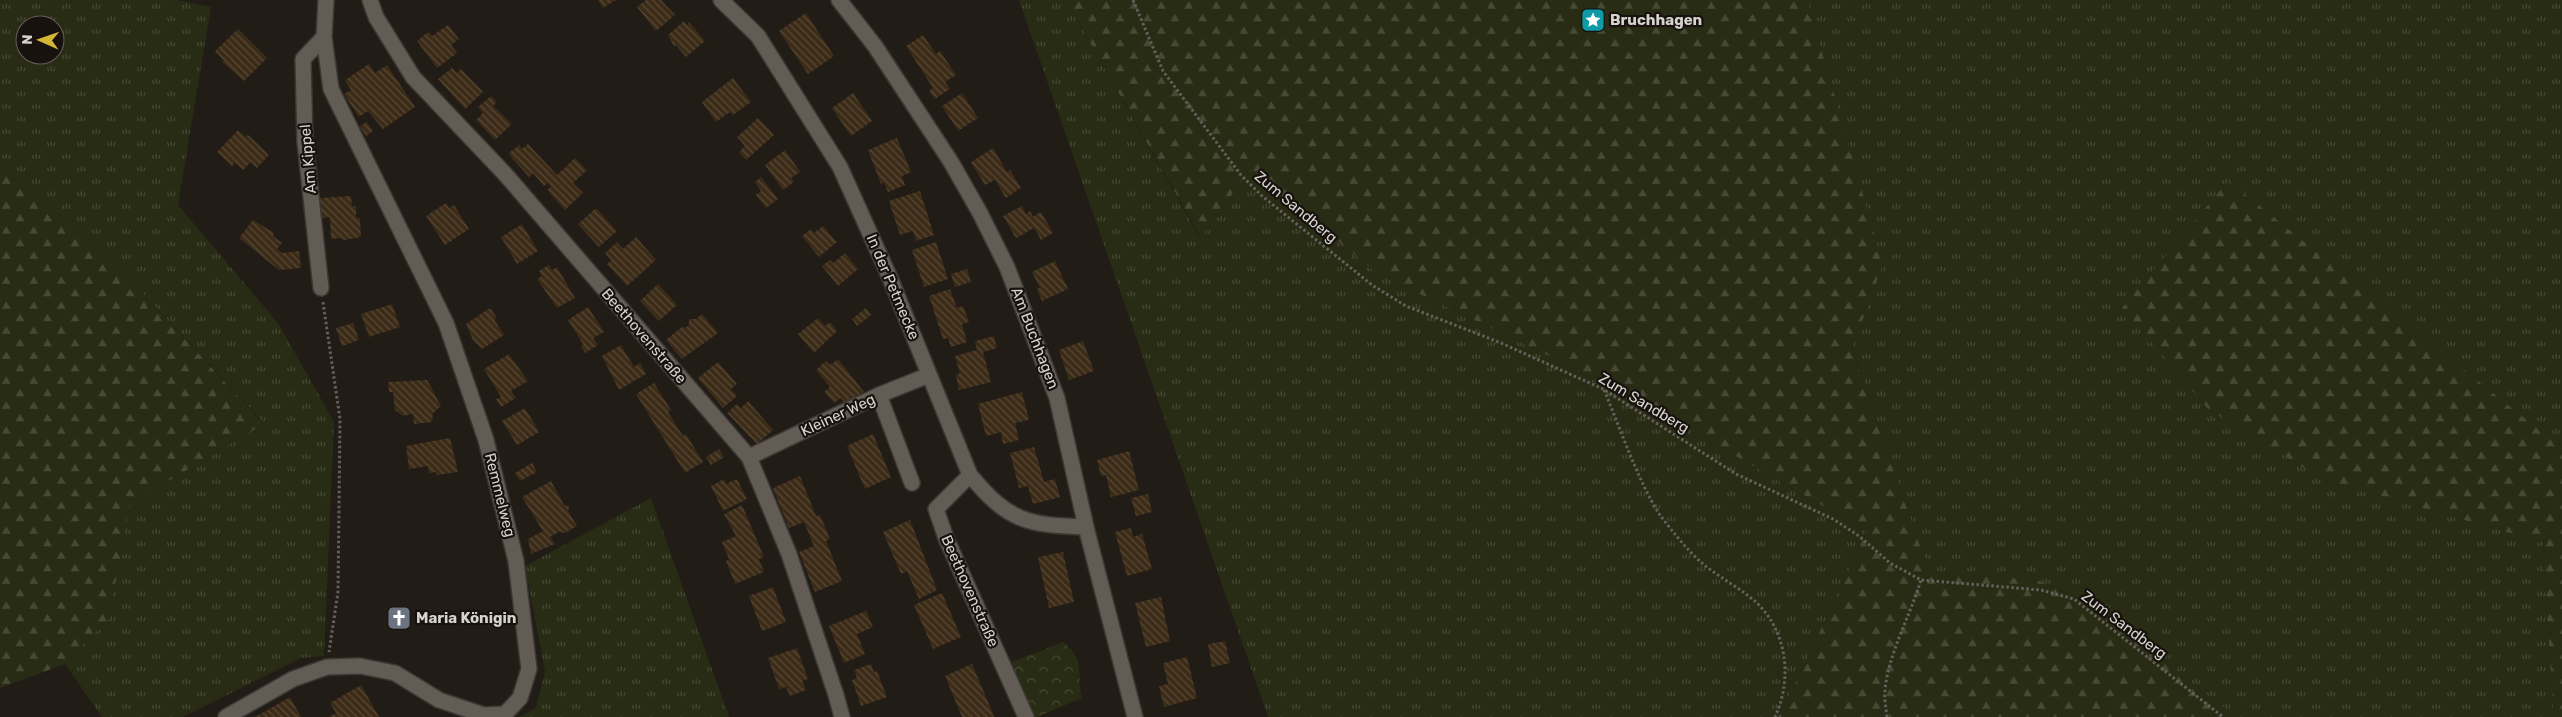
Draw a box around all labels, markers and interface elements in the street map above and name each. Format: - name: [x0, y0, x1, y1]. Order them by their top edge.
- place icon: Bruchhagen: [1580, 7, 1606, 33]
- place label: Bruchhagen: [1610, 11, 1702, 29]
- north arrow: [15, 15, 65, 65]
- text: N: [19, 34, 36, 45]
- street label: Am Kippel: [296, 124, 320, 194]
- street label: Zum Sandberg: [1251, 167, 1341, 247]
- street label: In der Petmecke: [863, 232, 923, 342]
- street label: Beethovenstraße: [598, 285, 690, 387]
- street label: Am Buchhagen: [1007, 285, 1063, 391]
- street label: Zum Sandberg: [1596, 369, 1692, 437]
- street label: Kleiner Weg: [798, 390, 878, 440]
- street label: Remmelweg: [481, 451, 519, 539]
- street label: Beethovenstraße: [937, 532, 1003, 650]
- street label: Zum Sandberg: [2078, 587, 2170, 663]
- church icon: Maria Königin: [386, 605, 412, 631]
- place label: Maria Königin: [416, 609, 516, 627]

